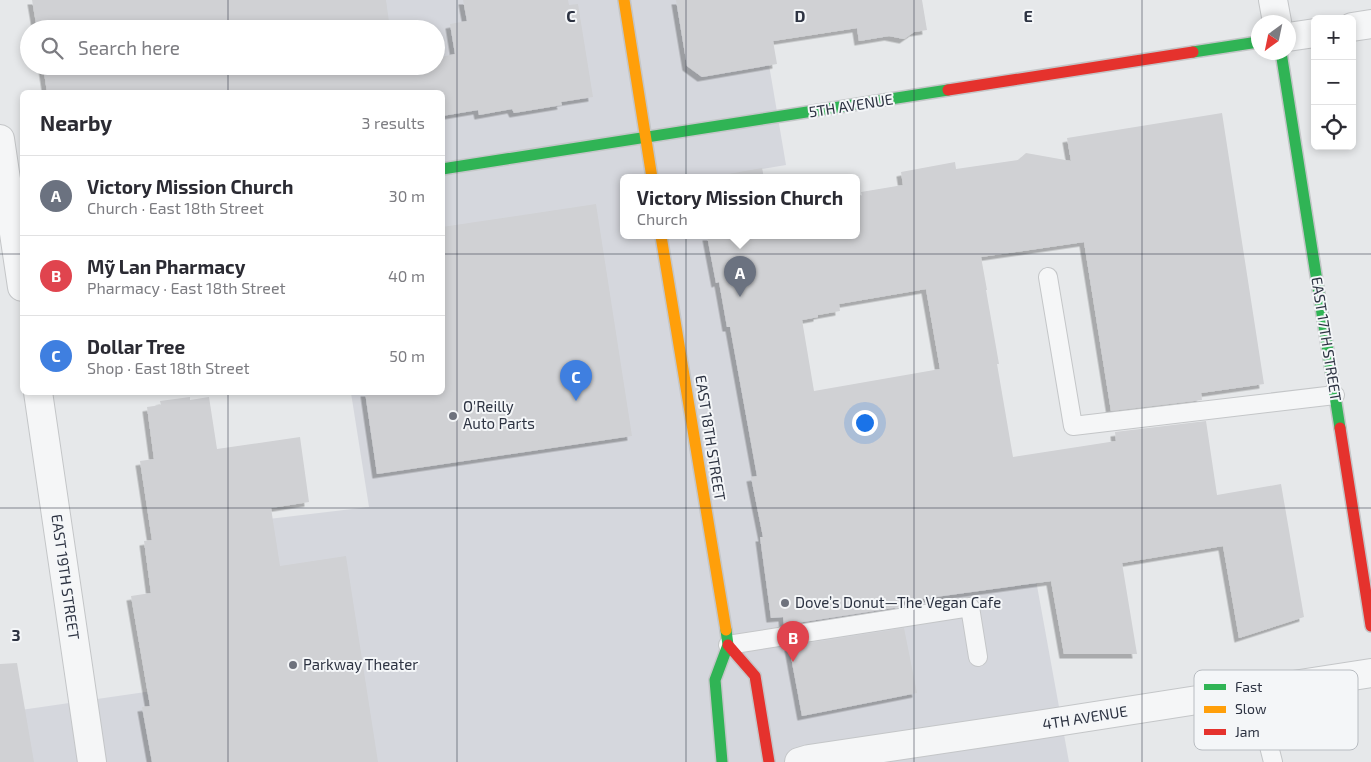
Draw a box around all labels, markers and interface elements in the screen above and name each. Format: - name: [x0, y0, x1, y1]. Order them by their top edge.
- text: C: [566, 6, 576, 25]
- text: D: [795, 6, 806, 25]
- text: E: [1023, 6, 1033, 25]
- north arrow: [1251, 15, 1296, 60]
- map controls: [1311, 15, 1356, 150]
- button: +: [1311, 15, 1356, 60]
- search box: [20, 20, 445, 75]
- icon: search: [38, 34, 66, 62]
- text: Search here: [78, 36, 180, 59]
- button: −: [1311, 60, 1356, 105]
- street label: 5TH AVENUE: [807, 89, 894, 121]
- button: locate: [1311, 105, 1356, 150]
- text: Nearby: [40, 110, 112, 135]
- text: 3 results: [362, 113, 425, 132]
- popup: [620, 174, 860, 239]
- text: Victory Mission Church: [87, 175, 293, 198]
- text: A: [51, 186, 61, 205]
- text: 30 m: [389, 186, 425, 205]
- text: Victory Mission Church: [637, 186, 843, 209]
- text: Church · East 18th Street: [87, 198, 264, 217]
- text: Church: [637, 209, 688, 228]
- text: Mỹ Lan Pharmacy: [87, 255, 245, 278]
- pin: A: [724, 256, 756, 297]
- text: B: [51, 266, 61, 285]
- text: 40 m: [388, 266, 425, 285]
- street label: EAST 17TH STREET: [1308, 275, 1346, 403]
- text: Pharmacy · East 18th Street: [87, 278, 286, 297]
- text: Dollar Tree: [87, 335, 185, 358]
- text: C: [51, 346, 61, 365]
- text: 50 m: [389, 346, 425, 365]
- text: Shop · East 18th Street: [87, 358, 250, 377]
- pin: C: [560, 360, 592, 401]
- street label: EAST 18TH STREET: [692, 374, 730, 502]
- place label: O'Reilly Auto Parts: [463, 397, 535, 432]
- marker: O'Reilly Auto Parts: [447, 410, 459, 422]
- your location: [852, 410, 878, 436]
- street label: EAST 19TH STREET: [48, 513, 84, 641]
- place label: Dove’s Donut—The Vegan Cafe: [795, 593, 1001, 611]
- marker: Dove’s Donut—The Vegan Cafe: [779, 597, 791, 609]
- pin: B: [777, 621, 809, 662]
- text: 3: [11, 625, 21, 644]
- place label: Parkway Theater: [303, 655, 418, 673]
- marker: Parkway Theater: [287, 659, 299, 671]
- legend: [1194, 670, 1358, 750]
- text: Fast: [1235, 678, 1262, 695]
- text: Slow: [1235, 700, 1267, 717]
- street label: 4TH AVENUE: [1041, 701, 1129, 733]
- text: Jam: [1235, 723, 1260, 740]

